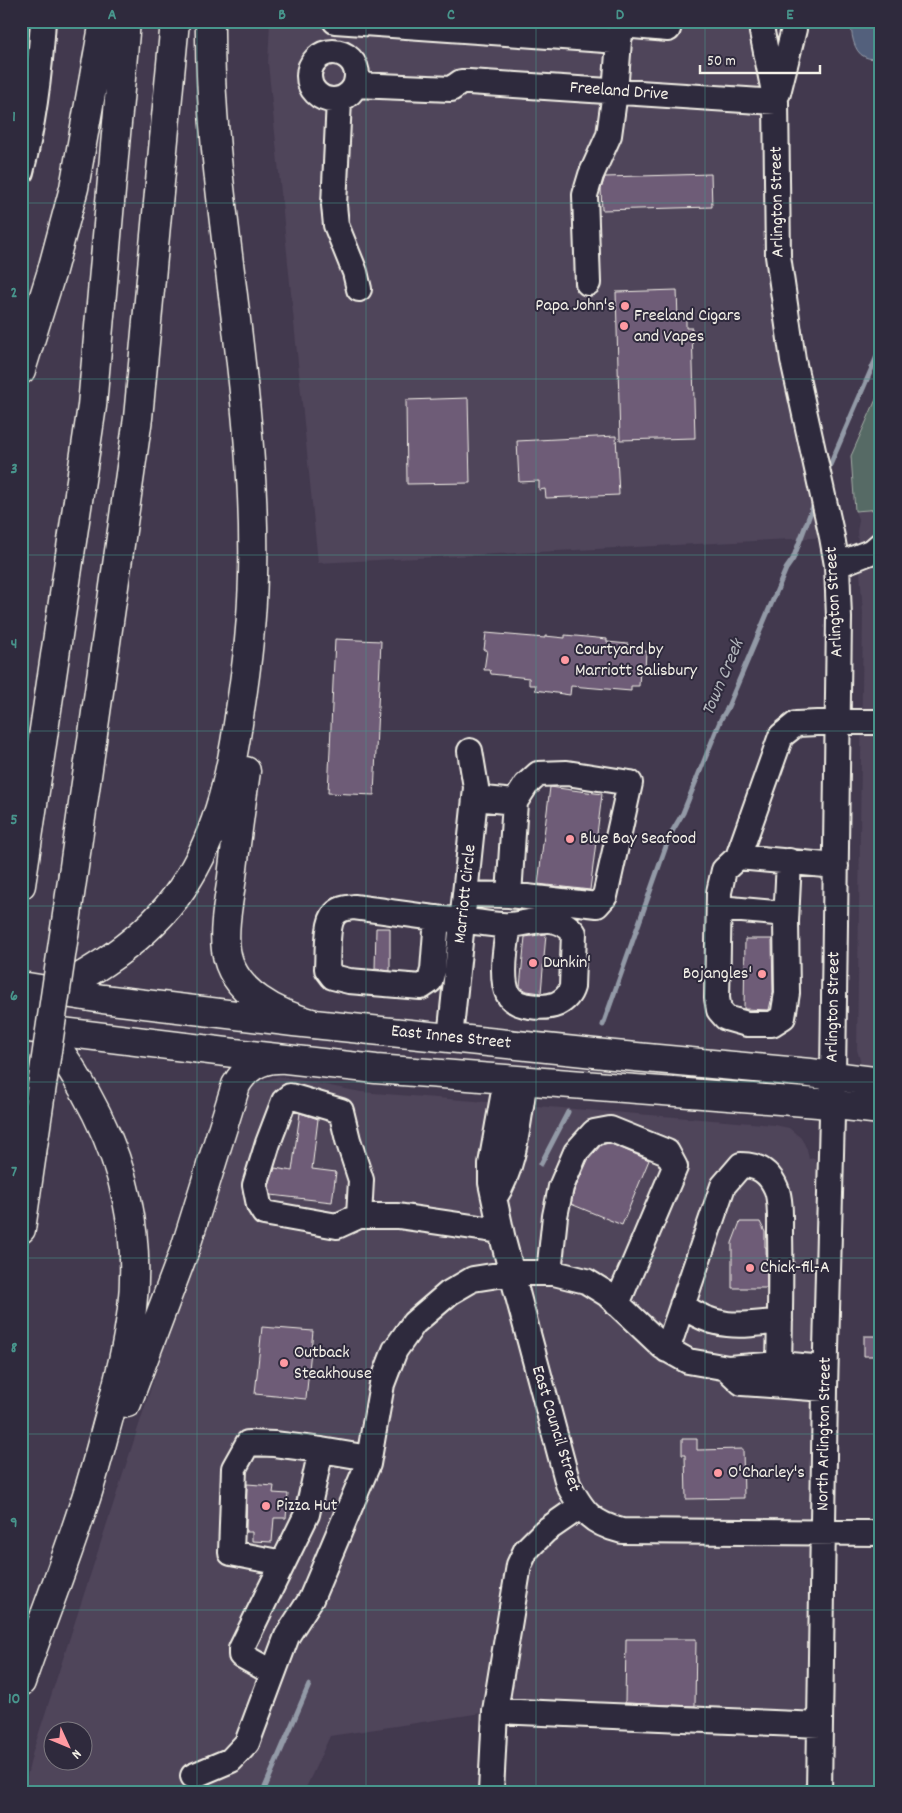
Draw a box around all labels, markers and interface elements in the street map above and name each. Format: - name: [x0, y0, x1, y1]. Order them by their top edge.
- text: A: [108, 4, 117, 27]
- text: B: [278, 4, 286, 27]
- text: C: [447, 4, 455, 27]
- text: D: [616, 4, 625, 27]
- text: E: [786, 4, 794, 27]
- scale bar: [700, 42, 820, 74]
- text: 50 m: [707, 51, 736, 73]
- street label: Freeland Drive: [569, 76, 669, 108]
- text: 1: [12, 106, 16, 129]
- street label: Arlington Street: [765, 146, 791, 258]
- text: 2: [11, 282, 18, 305]
- place label: Papa John's: [535, 294, 615, 319]
- marker: Papa John's: [619, 300, 631, 312]
- place label: Freeland Cigars and Vapes: [634, 304, 741, 350]
- marker: Freeland Cigars and Vapes: [618, 320, 630, 332]
- text: 3: [10, 458, 18, 481]
- street label: Arlington Street: [820, 546, 850, 658]
- text: 4: [11, 633, 17, 656]
- water label: Town Creek: [696, 634, 753, 720]
- place label: Courtyard by Marriott Salisbury: [575, 638, 698, 684]
- marker: Courtyard by Marriott Salisbury: [559, 654, 571, 666]
- text: 5: [10, 809, 18, 832]
- place label: Blue Bay Seafood: [580, 827, 696, 852]
- marker: Blue Bay Seafood: [564, 833, 576, 845]
- street label: Marriott Circle: [448, 843, 484, 945]
- place label: Dunkin': [543, 951, 591, 976]
- street label: Arlington Street: [821, 951, 847, 1063]
- marker: Dunkin': [527, 957, 539, 969]
- place label: Bojangles': [683, 962, 752, 987]
- marker: Bojangles': [756, 968, 768, 980]
- text: 6: [10, 985, 18, 1008]
- street label: East Innes Street: [390, 1019, 513, 1057]
- text: 7: [11, 1161, 17, 1184]
- place label: Chick-fil-A: [760, 1256, 830, 1281]
- marker: Chick-fil-A: [744, 1262, 756, 1274]
- text: 8: [11, 1337, 18, 1360]
- place label: Outback Steakhouse: [294, 1341, 372, 1387]
- marker: Outback Steakhouse: [278, 1357, 290, 1369]
- street label: North Arlington Street: [811, 1357, 839, 1511]
- street label: East Council Street: [524, 1363, 586, 1495]
- place label: O'Charley's: [728, 1461, 805, 1486]
- marker: O'Charley's: [712, 1467, 724, 1479]
- place label: Pizza Hut: [276, 1494, 338, 1519]
- marker: Pizza Hut: [260, 1500, 272, 1512]
- text: 9: [10, 1512, 18, 1535]
- text: 10: [8, 1688, 20, 1711]
- north arrow: [42, 1720, 92, 1770]
- text: N: [66, 1744, 86, 1763]

